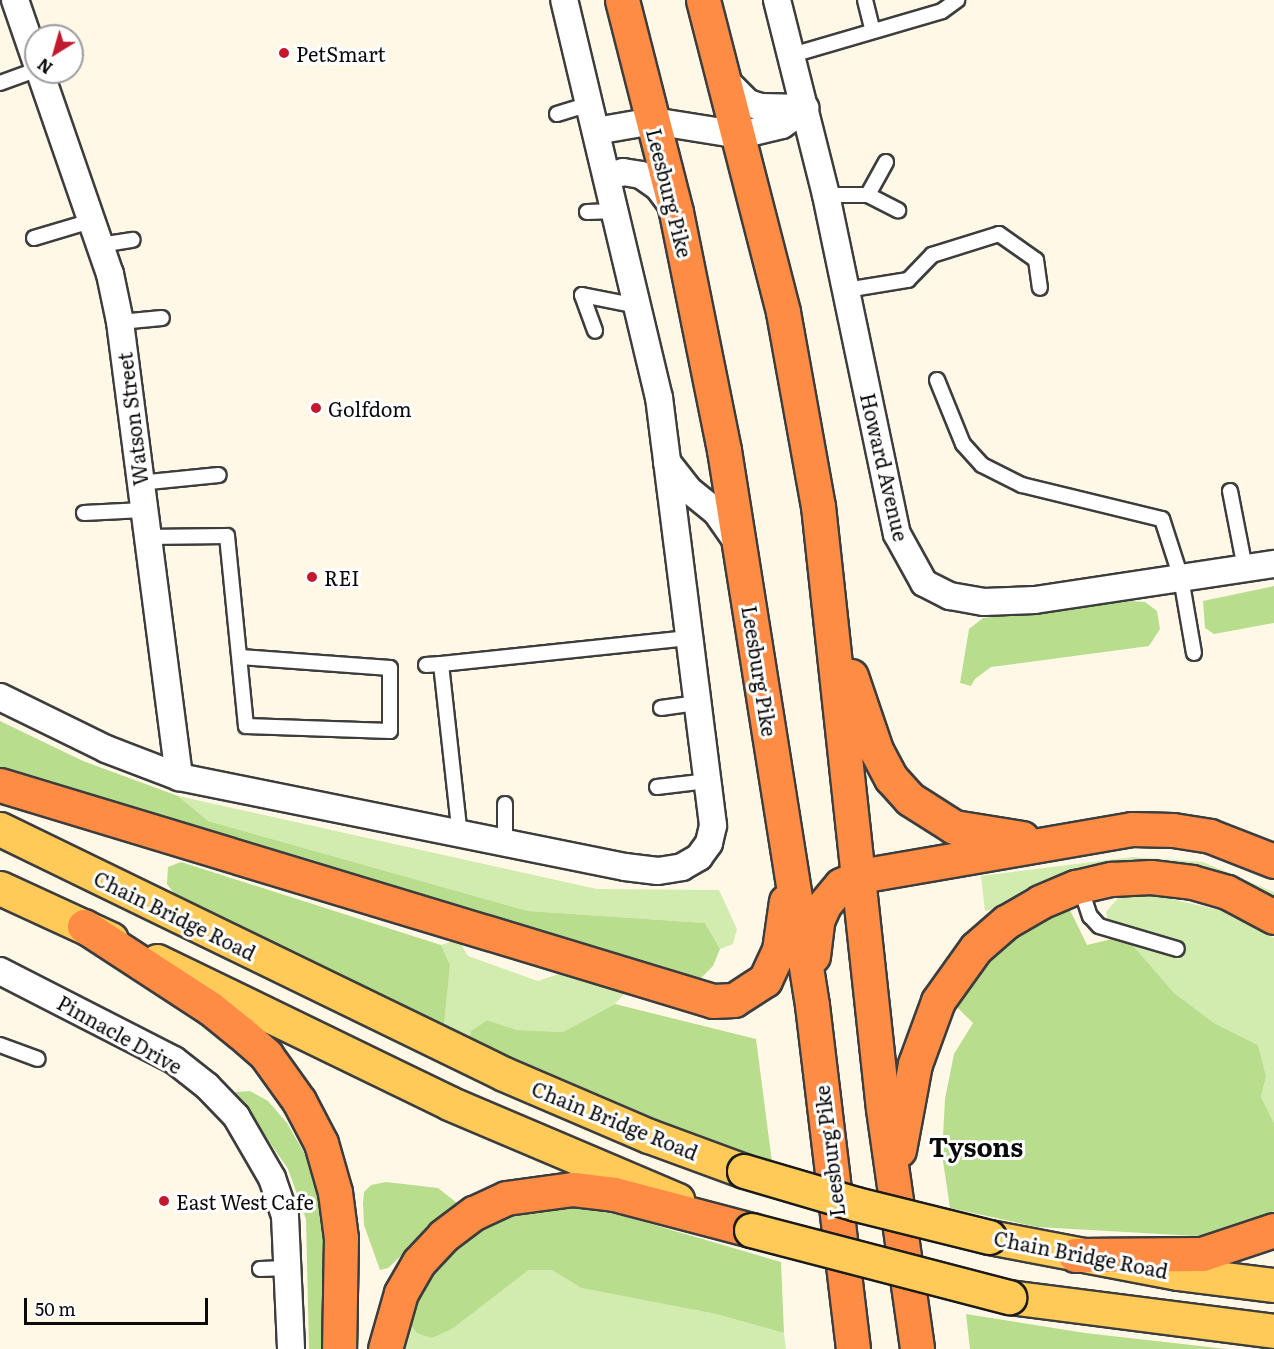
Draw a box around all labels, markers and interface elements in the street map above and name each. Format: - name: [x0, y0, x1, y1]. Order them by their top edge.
- north arrow: [24, 24, 84, 84]
- place label: PetSmart: [296, 41, 386, 65]
- marker: PetSmart: [277, 46, 291, 60]
- text: N: [32, 53, 57, 80]
- street label: Leesburg Pike: [642, 126, 698, 260]
- street label: Watson Street: [112, 351, 152, 487]
- street label: Howard Avenue: [856, 391, 914, 543]
- place label: Golfdom: [328, 396, 412, 420]
- marker: Golfdom: [309, 401, 323, 415]
- place label: REI: [324, 565, 359, 589]
- marker: REI: [305, 570, 319, 584]
- street label: Leesburg Pike: [738, 604, 782, 738]
- street label: Chain Bridge Road: [90, 865, 260, 965]
- street label: Pinnacle Drive: [53, 990, 187, 1078]
- street label: Chain Bridge Road: [528, 1076, 702, 1164]
- street label: Leesburg Pike: [809, 1084, 849, 1218]
- district label: Tysons: [929, 1130, 1023, 1162]
- place label: East West Cafe: [176, 1189, 314, 1213]
- marker: East West Cafe: [157, 1194, 171, 1208]
- street label: Chain Bridge Road: [992, 1225, 1170, 1283]
- scale bar: [27, 1286, 212, 1324]
- text: 50 m: [35, 1295, 76, 1322]

